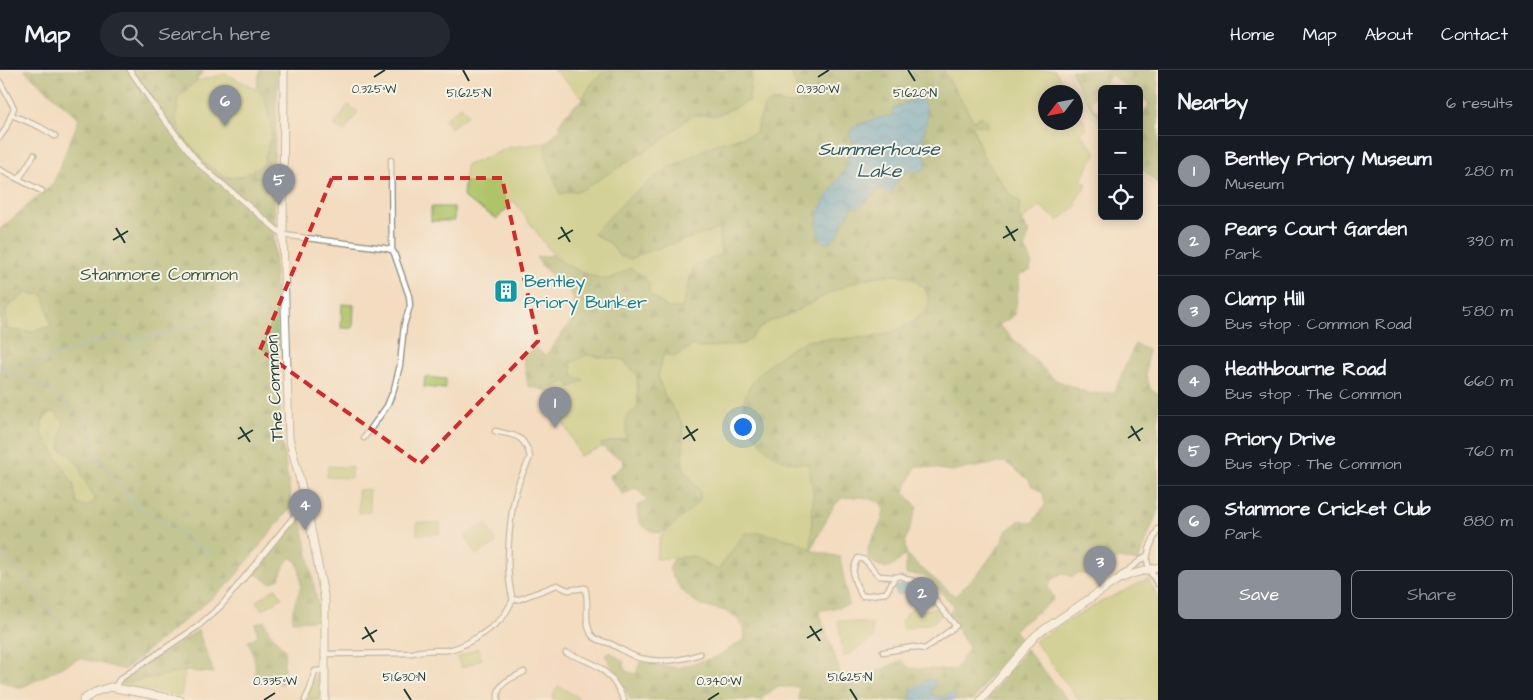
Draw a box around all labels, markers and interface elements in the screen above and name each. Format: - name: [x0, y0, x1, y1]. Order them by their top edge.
- search box: [100, 12, 450, 57]
- text: Map: [25, 18, 70, 52]
- icon: search: [118, 21, 146, 49]
- text: Search here: [158, 21, 271, 48]
- text: Home: [1230, 22, 1275, 47]
- text: Map: [1303, 22, 1337, 47]
- text: About: [1365, 22, 1413, 47]
- text: Contact: [1441, 22, 1508, 47]
- text: 0.325°W: [352, 81, 397, 98]
- text: 0.330°W: [797, 81, 840, 98]
- pin: 6: [209, 85, 241, 126]
- text: 51.625°N: [447, 85, 492, 102]
- text: 51.620°N: [893, 85, 937, 102]
- north arrow: [1038, 85, 1083, 130]
- map controls: [1098, 85, 1143, 220]
- button: +: [1098, 85, 1143, 130]
- text: Nearby: [1178, 88, 1248, 117]
- text: 6 results: [1446, 92, 1513, 114]
- button: −: [1098, 130, 1143, 175]
- water label: Summerhouse Lake: [818, 136, 942, 185]
- text: Bentley Priory Museum: [1225, 146, 1432, 173]
- text: 1: [1193, 160, 1195, 182]
- text: 280 m: [1465, 160, 1513, 182]
- pin: 5: [263, 164, 295, 205]
- text: Museum: [1225, 173, 1284, 195]
- button: locate: [1098, 175, 1143, 220]
- text: Pears Court Garden: [1225, 216, 1407, 243]
- text: 2: [1189, 230, 1199, 252]
- text: 390 m: [1467, 230, 1513, 252]
- text: Park: [1225, 243, 1262, 265]
- park label: Stanmore Common: [80, 262, 238, 287]
- place label: Bentley Priory Bunker: [524, 269, 647, 316]
- building icon: Bentley Priory Bunker: [493, 278, 519, 304]
- text: Clamp Hill: [1225, 286, 1304, 313]
- text: 3: [1190, 300, 1198, 322]
- text: 580 m: [1462, 300, 1513, 322]
- text: Bus stop · Common Road: [1225, 313, 1412, 335]
- street label: The Common: [259, 334, 290, 442]
- text: Heathbourne Road: [1225, 356, 1386, 383]
- text: 4: [1189, 370, 1199, 392]
- text: 660 m: [1464, 370, 1513, 392]
- text: Bus stop · The Common: [1225, 383, 1402, 405]
- pin: 1: [539, 387, 571, 428]
- your location: [730, 414, 756, 440]
- text: Priory Drive: [1225, 426, 1336, 453]
- text: 5: [1188, 440, 1200, 462]
- text: 760 m: [1464, 440, 1513, 462]
- text: Bus stop · The Common: [1225, 453, 1402, 475]
- pin: 4: [289, 489, 321, 530]
- text: Stanmore Cricket Club: [1225, 496, 1431, 523]
- text: 6: [1189, 510, 1199, 532]
- text: 880 m: [1463, 510, 1513, 532]
- text: Park: [1225, 523, 1262, 545]
- pin: 3: [1084, 546, 1116, 587]
- button: Save: [1178, 570, 1341, 619]
- button: Share: [1351, 570, 1513, 619]
- pin: 2: [906, 577, 938, 618]
- text: 51.630°N: [382, 669, 426, 686]
- text: 51.625°N: [828, 669, 873, 686]
- text: 0.335°W: [253, 673, 298, 690]
- text: 0.340°W: [696, 673, 742, 690]

